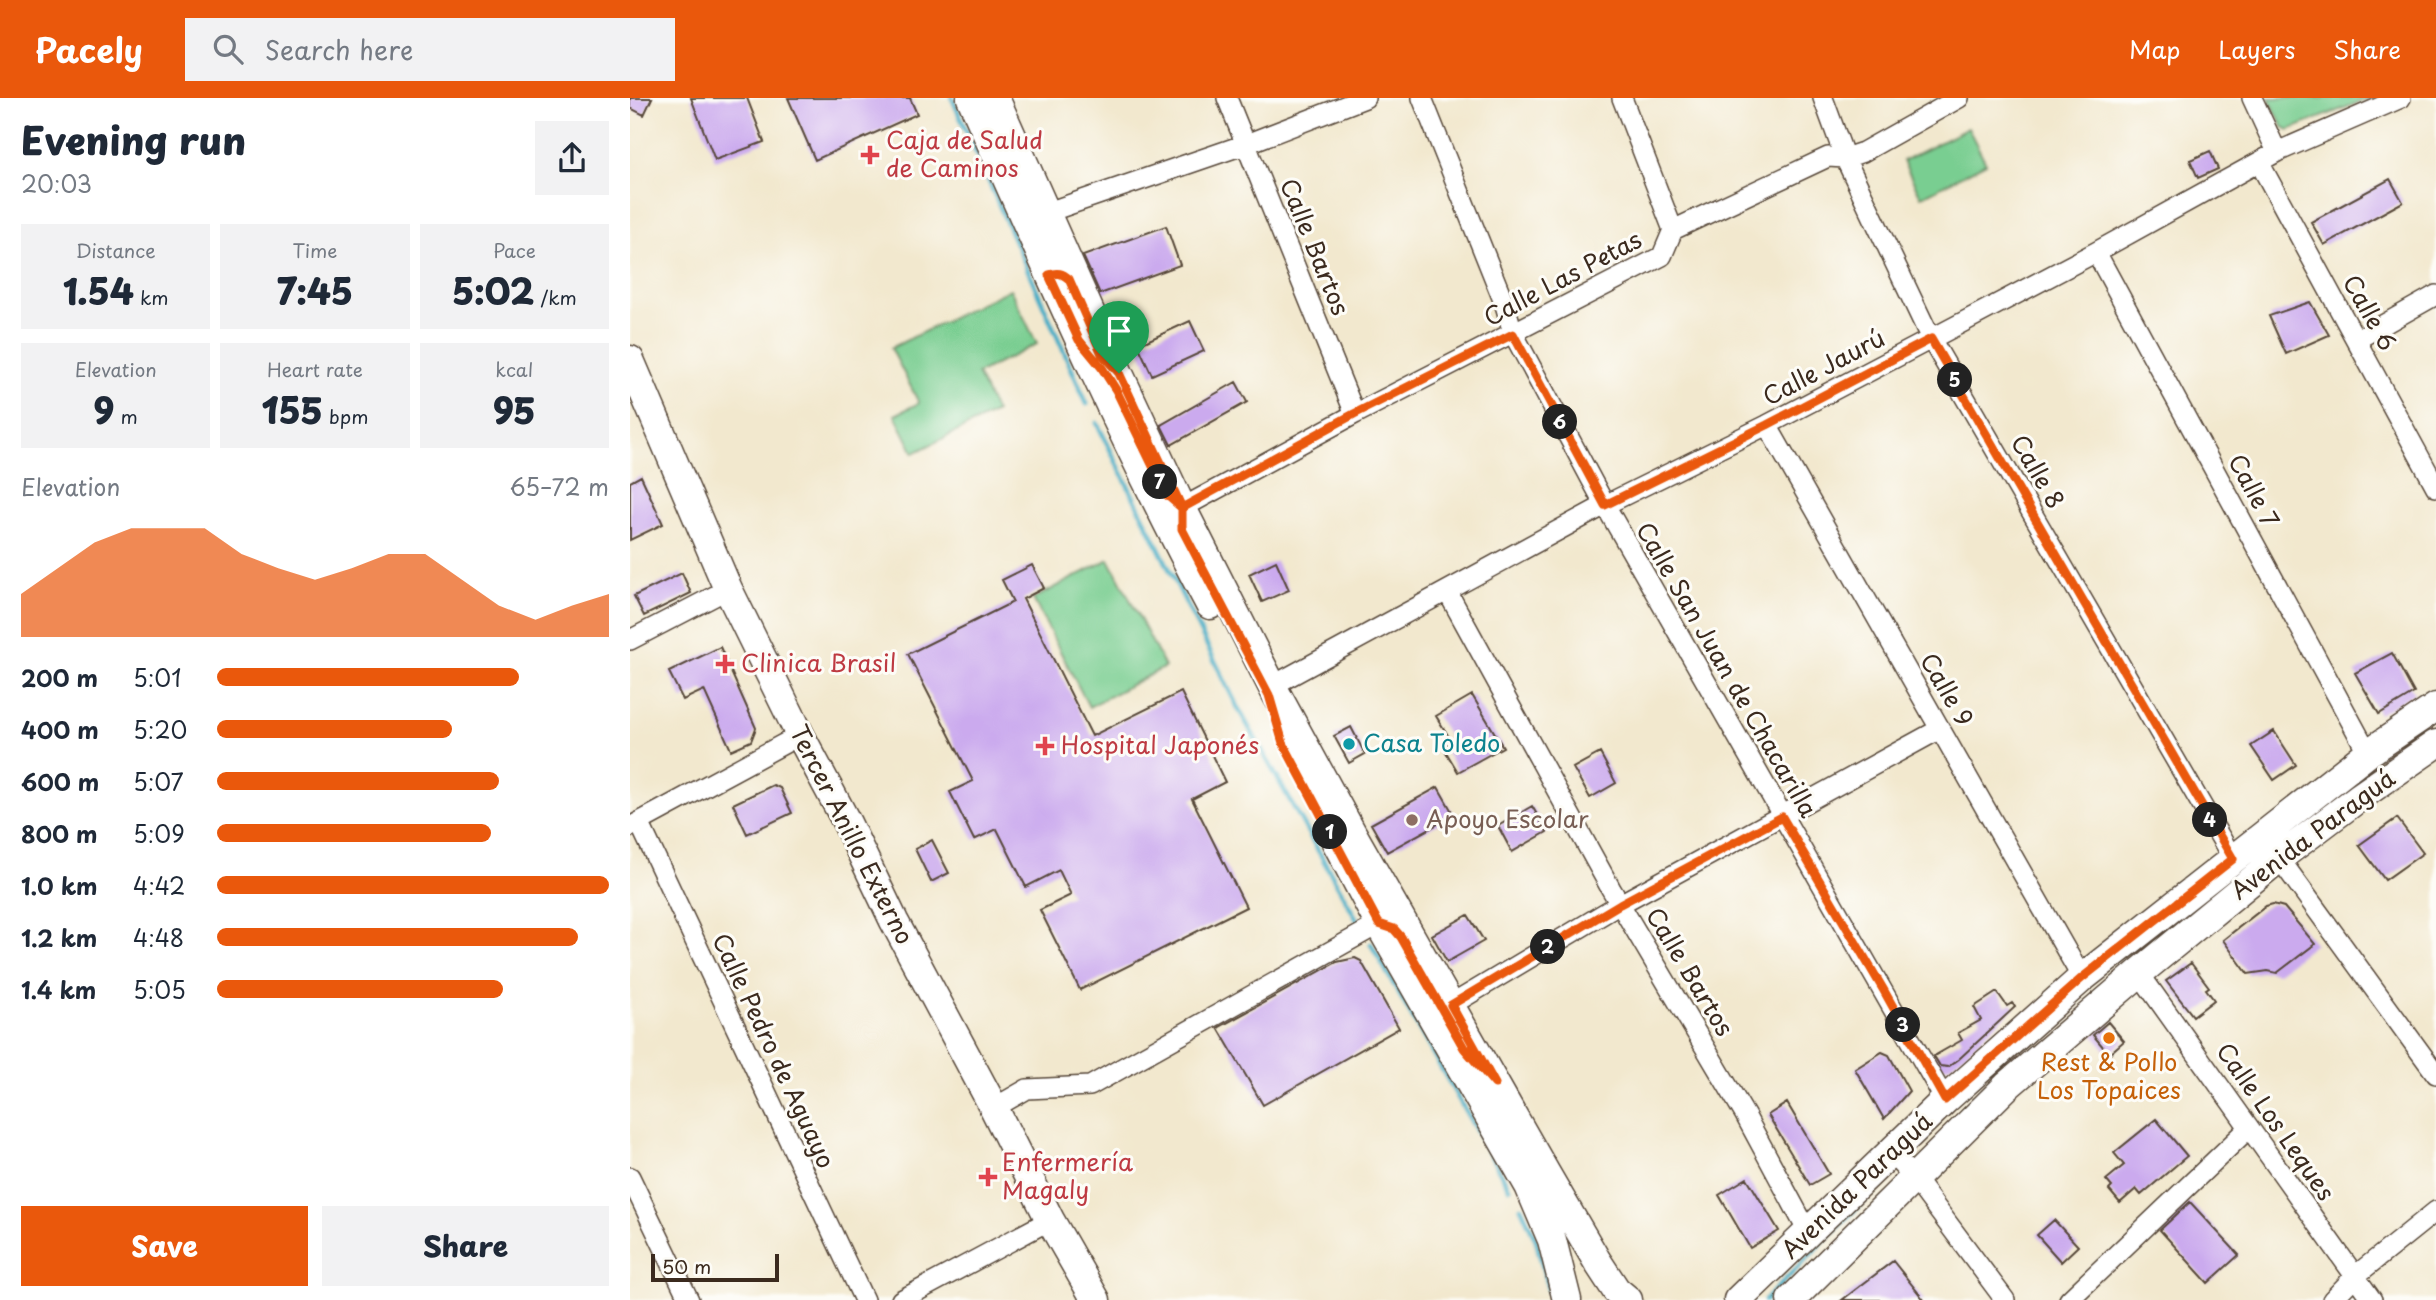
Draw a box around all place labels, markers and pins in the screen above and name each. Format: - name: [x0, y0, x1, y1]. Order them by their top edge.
- place label: Caja de Salud de Caminos: [886, 121, 1043, 185]
- marker: Caja de Salud de Caminos: [860, 145, 880, 165]
- pin: [1089, 301, 1149, 373]
- pin: 5: [1938, 362, 1972, 398]
- pin: 6: [1542, 404, 1578, 440]
- pin: 7: [1142, 464, 1178, 500]
- place label: Clinica Brasil: [741, 644, 896, 680]
- marker: Clinica Brasil: [715, 654, 735, 674]
- place label: Casa Toledo: [1363, 724, 1500, 760]
- place label: Hospital Japonés: [1061, 726, 1259, 762]
- marker: Hospital Japonés: [1035, 736, 1055, 756]
- marker: Casa Toledo: [1341, 736, 1357, 752]
- place label: Apoyo Escolar: [1426, 800, 1589, 836]
- pin: 4: [2192, 802, 2228, 838]
- marker: Apoyo Escolar: [1404, 812, 1420, 828]
- pin: 1: [1312, 814, 1348, 850]
- pin: 2: [1530, 930, 1566, 964]
- pin: 3: [1886, 1007, 1920, 1042]
- marker: Rest & Pollo Los Topaices: [2101, 1030, 2117, 1046]
- place label: Rest & Pollo Los Topaices: [2037, 1043, 2181, 1107]
- place label: Enfermería Magaly: [1002, 1143, 1133, 1207]
- marker: Enfermería Magaly: [980, 1169, 996, 1185]

